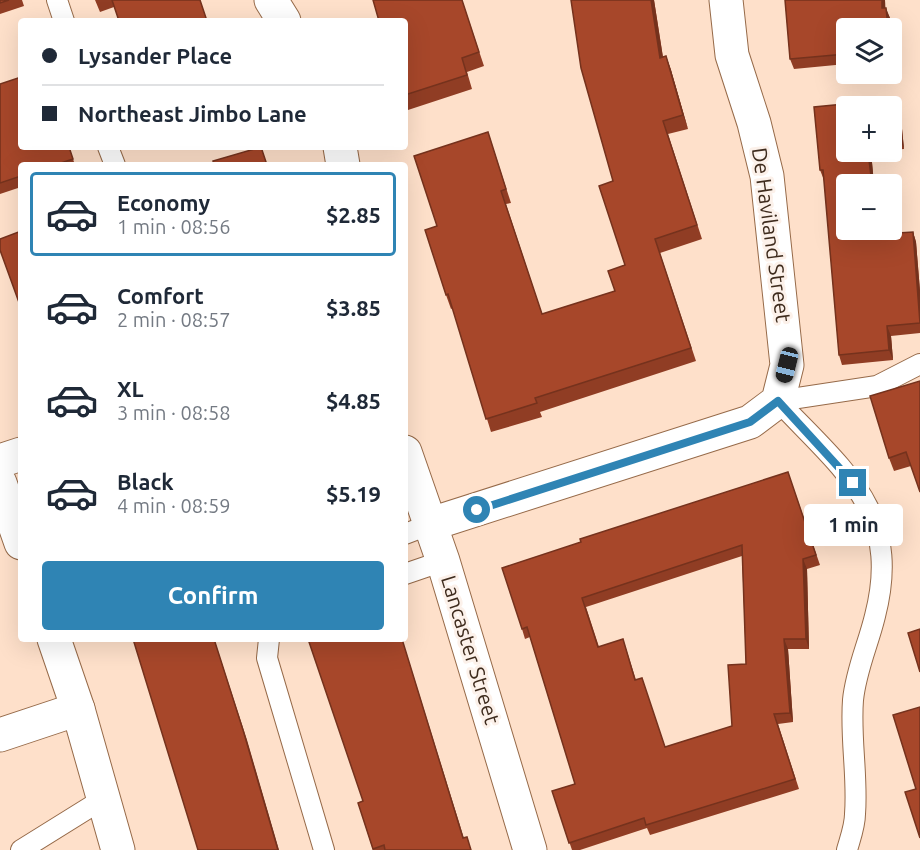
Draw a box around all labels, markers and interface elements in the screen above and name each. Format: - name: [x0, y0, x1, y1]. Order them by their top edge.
- map controls: [836, 18, 902, 240]
- button: layers: [836, 18, 902, 84]
- text: Lysander Place: [78, 43, 232, 68]
- button: +: [836, 96, 902, 162]
- text: Northeast Jimbo Lane: [78, 101, 307, 126]
- street label: De Haviland Street: [748, 146, 796, 324]
- button: −: [836, 174, 902, 240]
- icon: car: [45, 187, 99, 241]
- text: Economy: [117, 190, 210, 215]
- text: $2.85: [326, 202, 381, 227]
- text: 1 min · 08:56: [117, 215, 231, 238]
- icon: car: [45, 280, 99, 334]
- text: Comfort: [117, 283, 204, 308]
- text: $3.85: [326, 295, 381, 320]
- text: 2 min · 08:57: [117, 308, 231, 331]
- car: [774, 345, 800, 385]
- icon: car: [45, 373, 99, 427]
- text: XL: [117, 376, 144, 401]
- text: $4.85: [326, 388, 381, 413]
- text: 3 min · 08:58: [117, 401, 231, 424]
- icon: car: [45, 466, 99, 520]
- text: Black: [117, 469, 174, 494]
- route end: [839, 469, 866, 496]
- text: $5.19: [326, 481, 381, 506]
- text: 4 min · 08:59: [117, 494, 231, 517]
- route start: [463, 496, 490, 523]
- callout: 1 min: [804, 504, 902, 546]
- text: 1 min: [828, 513, 879, 536]
- button: Confirm: [42, 561, 384, 630]
- street label: Lancaster Street: [437, 572, 505, 727]

